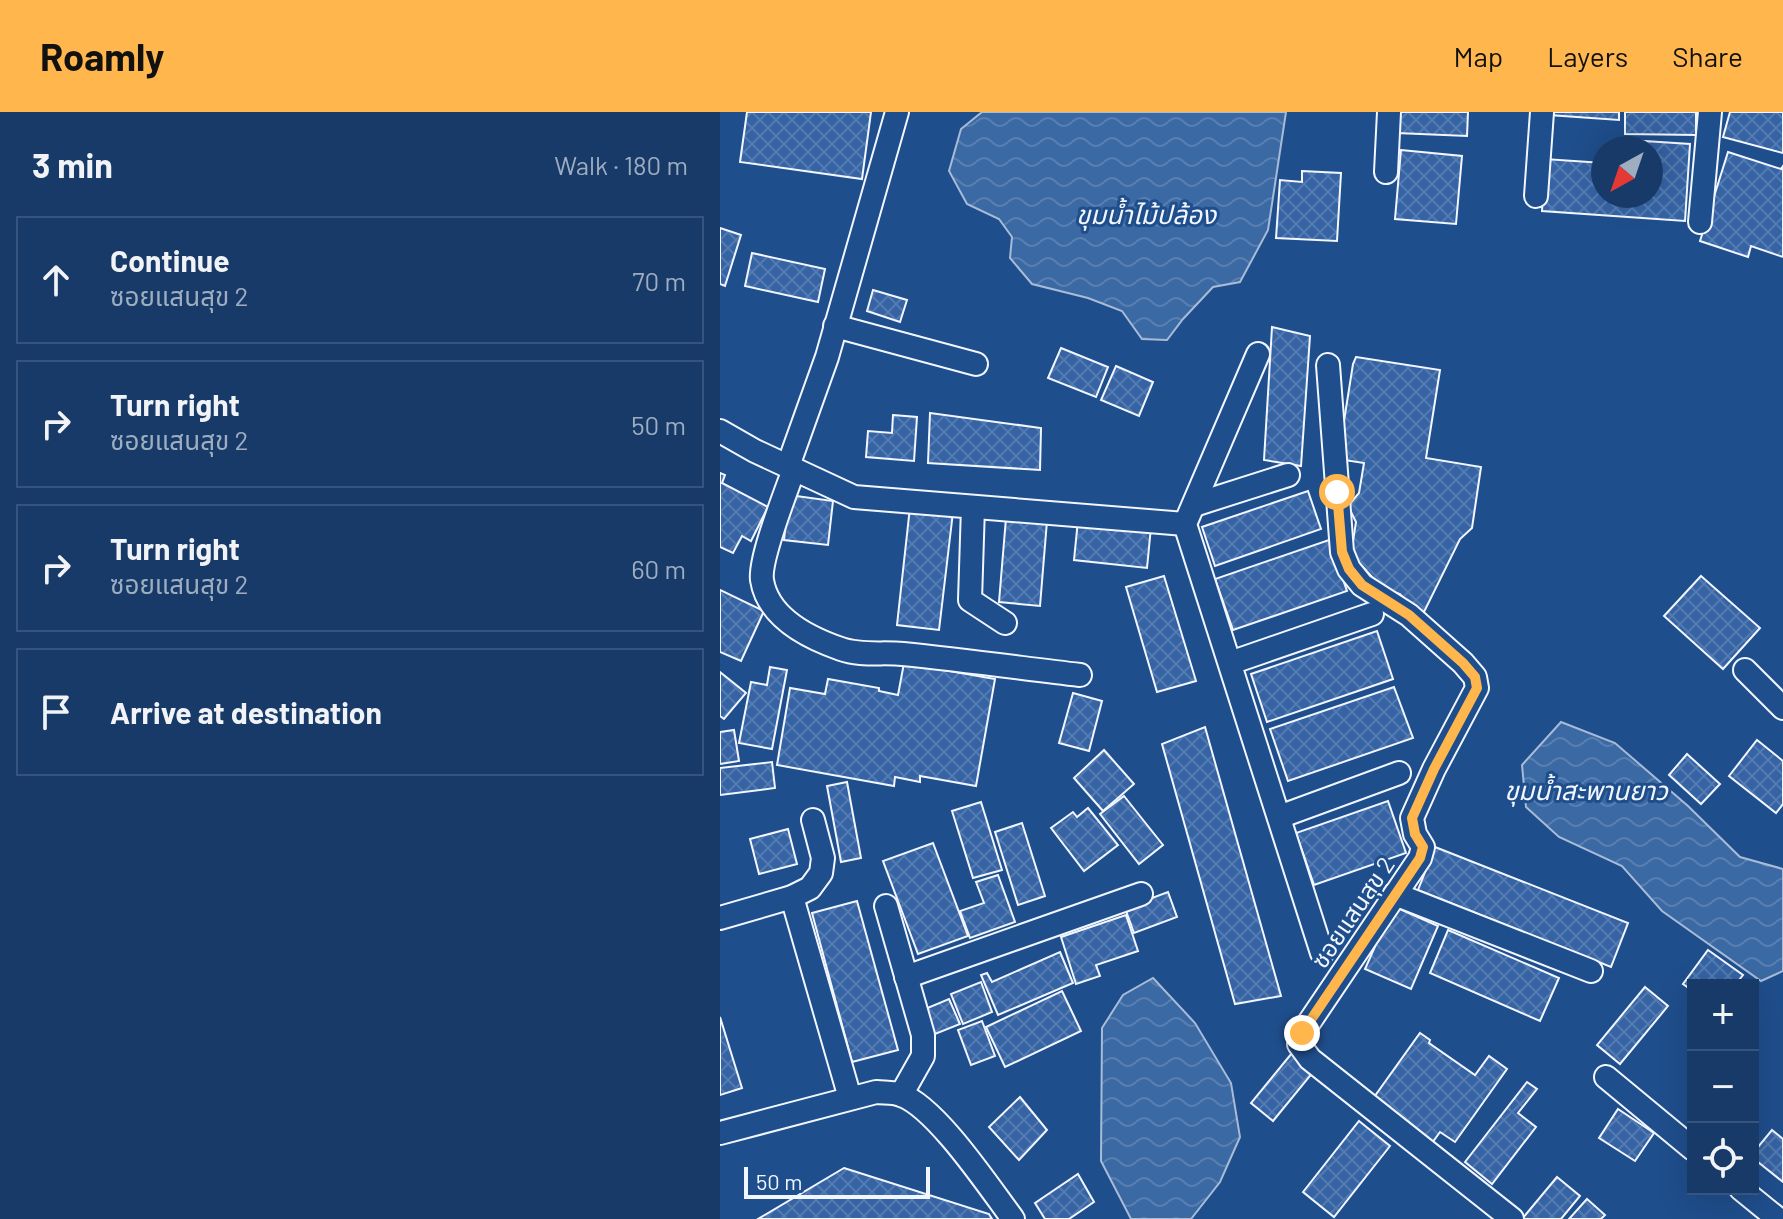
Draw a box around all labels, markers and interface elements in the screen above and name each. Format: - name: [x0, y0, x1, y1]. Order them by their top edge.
- text: Roamly: [40, 33, 164, 79]
- text: Map: [1453, 39, 1503, 73]
- text: Layers: [1547, 39, 1628, 73]
- text: Share: [1672, 39, 1743, 73]
- north arrow: [1591, 136, 1663, 208]
- text: 3 min: [32, 144, 113, 185]
- text: Walk · 180 m: [554, 149, 688, 180]
- water label: ขุมน้ำไม้ปล้อง: [1076, 197, 1217, 231]
- text: Continue: [110, 242, 230, 278]
- icon: ahead: [34, 258, 78, 302]
- text: 70 m: [632, 265, 686, 296]
- text: ซอยแสนสุข 2: [110, 280, 248, 311]
- text: Turn right: [110, 386, 240, 422]
- icon: right: [34, 402, 78, 446]
- text: 50 m: [631, 409, 686, 440]
- text: ซอยแสนสุข 2: [110, 424, 248, 455]
- route start: [1319, 474, 1355, 510]
- text: Turn right: [110, 530, 240, 566]
- icon: right: [34, 546, 78, 590]
- text: 60 m: [631, 553, 686, 584]
- text: ซอยแสนสุข 2: [110, 568, 248, 599]
- icon: arrive: [34, 690, 78, 734]
- text: Arrive at destination: [110, 694, 382, 730]
- water label: ขุมน้ำสะพานยาว: [1504, 773, 1669, 807]
- street label: ซอยแสนสุข 2: [1304, 851, 1401, 974]
- map controls: [1687, 979, 1759, 1195]
- button: +: [1687, 979, 1759, 1051]
- route end: [1284, 1015, 1320, 1051]
- button: −: [1687, 1051, 1759, 1123]
- button: locate: [1687, 1123, 1759, 1195]
- scale bar: [744, 1163, 930, 1199]
- text: 50 m: [756, 1168, 802, 1194]

